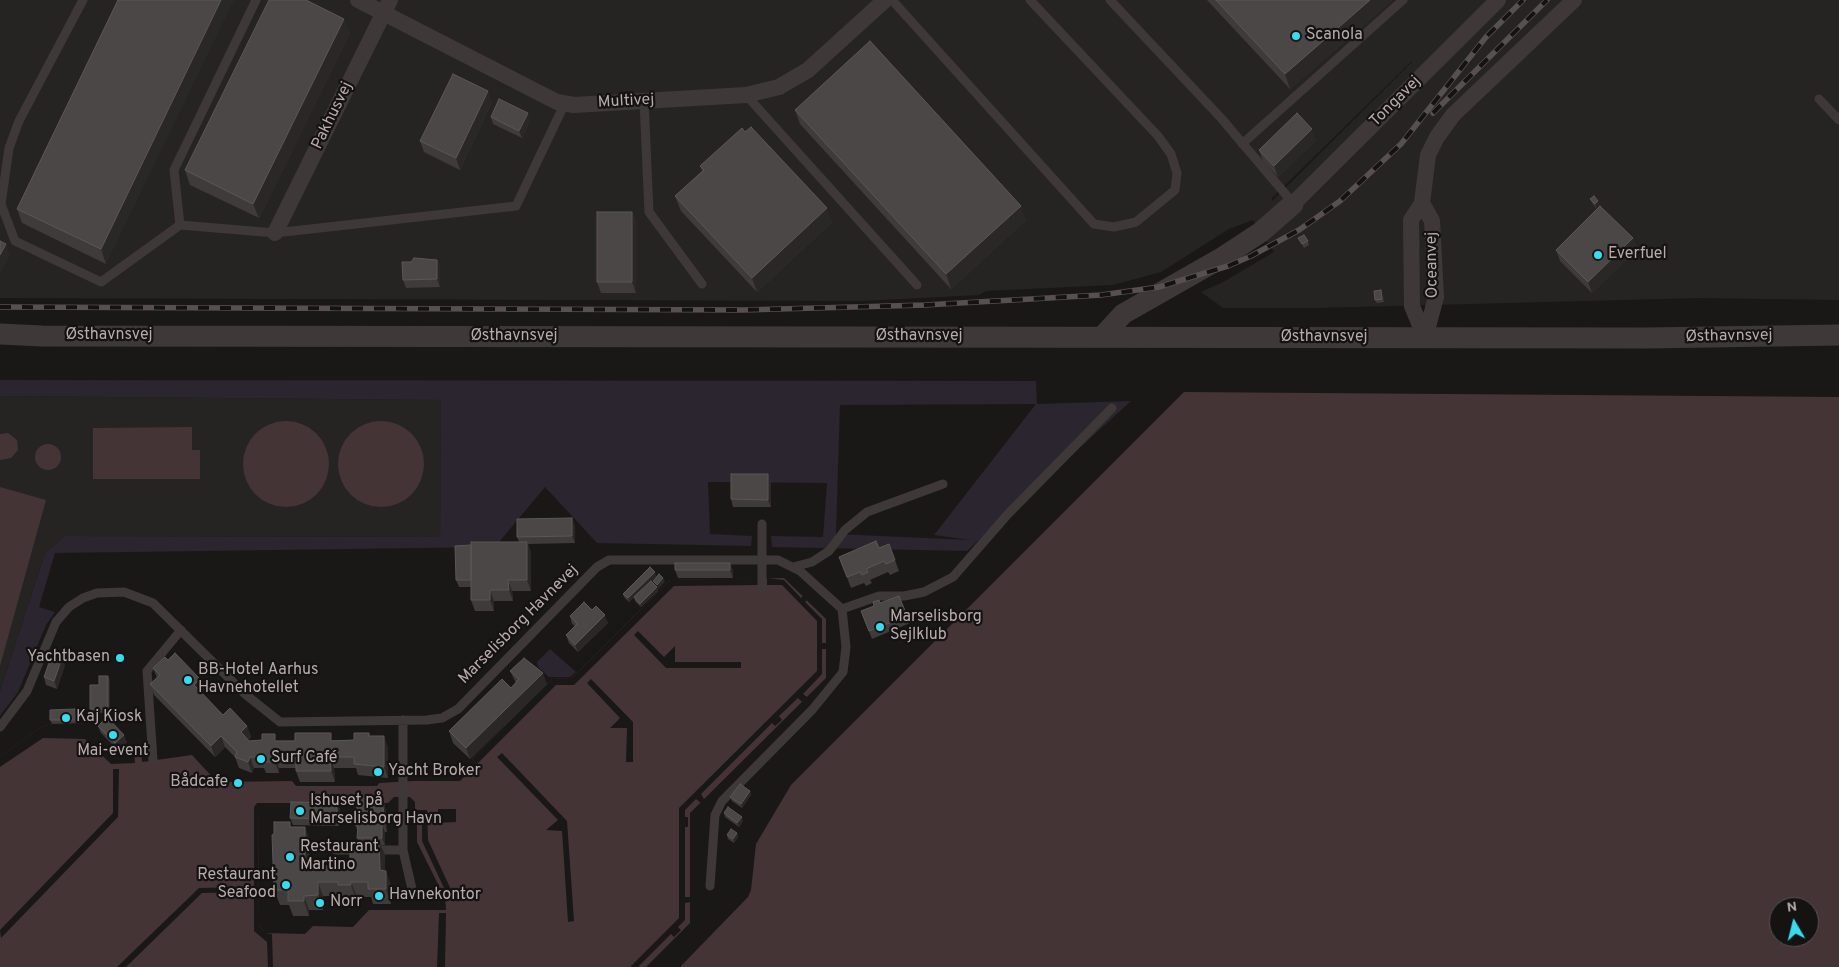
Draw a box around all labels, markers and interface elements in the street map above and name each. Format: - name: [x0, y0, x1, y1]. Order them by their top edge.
- place label: Scanola: [1306, 26, 1363, 46]
- marker: Scanola: [1290, 30, 1302, 42]
- street label: Tongavej: [1366, 72, 1426, 132]
- street label: Pakhusvej: [308, 79, 358, 153]
- street label: Multivej: [597, 91, 655, 113]
- street label: Oceanvej: [1423, 232, 1443, 298]
- place label: Everfuel: [1608, 245, 1667, 265]
- marker: Everfuel: [1592, 249, 1604, 261]
- street label: Østhavnsvej: [65, 326, 153, 346]
- street label: Østhavnsvej: [470, 327, 558, 347]
- street label: Østhavnsvej: [875, 327, 963, 347]
- street label: Østhavnsvej: [1685, 327, 1773, 347]
- street label: Østhavnsvej: [1280, 328, 1368, 348]
- street label: Marselisborg Havnevej: [455, 561, 583, 689]
- place label: Marselisborg Sejlklub: [890, 608, 982, 646]
- marker: Marselisborg Sejlklub: [874, 621, 886, 633]
- place label: Yachtbasen: [27, 648, 110, 668]
- marker: Yachtbasen: [114, 652, 126, 664]
- place label: BB-Hotel Aarhus Havnehotellet: [198, 661, 319, 699]
- marker: BB-Hotel Aarhus Havnehotellet: [182, 674, 194, 686]
- place label: Kaj Kiosk: [76, 708, 142, 728]
- marker: Kaj Kiosk: [60, 712, 72, 724]
- marker: Mai-event: [107, 729, 119, 741]
- place label: Mai-event: [77, 742, 149, 762]
- place label: Surf Café: [271, 749, 337, 769]
- marker: Surf Café: [255, 753, 267, 765]
- place label: Yacht Broker: [388, 762, 481, 782]
- marker: Yacht Broker: [372, 766, 384, 778]
- place label: Bådcafe: [170, 773, 228, 793]
- marker: Bådcafe: [232, 777, 244, 789]
- place label: Ishuset på Marselisborg Havn: [310, 792, 442, 830]
- marker: Ishuset på Marselisborg Havn: [294, 805, 306, 817]
- place label: Restaurant Martino: [300, 838, 379, 876]
- marker: Restaurant Martino: [284, 851, 296, 863]
- place label: Restaurant Seafood: [197, 866, 276, 904]
- marker: Restaurant Seafood: [280, 879, 292, 891]
- place label: Havnekontor: [389, 886, 481, 906]
- marker: Havnekontor: [373, 890, 385, 902]
- place label: Norr: [330, 893, 363, 913]
- marker: Norr: [314, 897, 326, 909]
- north arrow: [1769, 897, 1819, 947]
- text: N: [1786, 899, 1798, 917]

